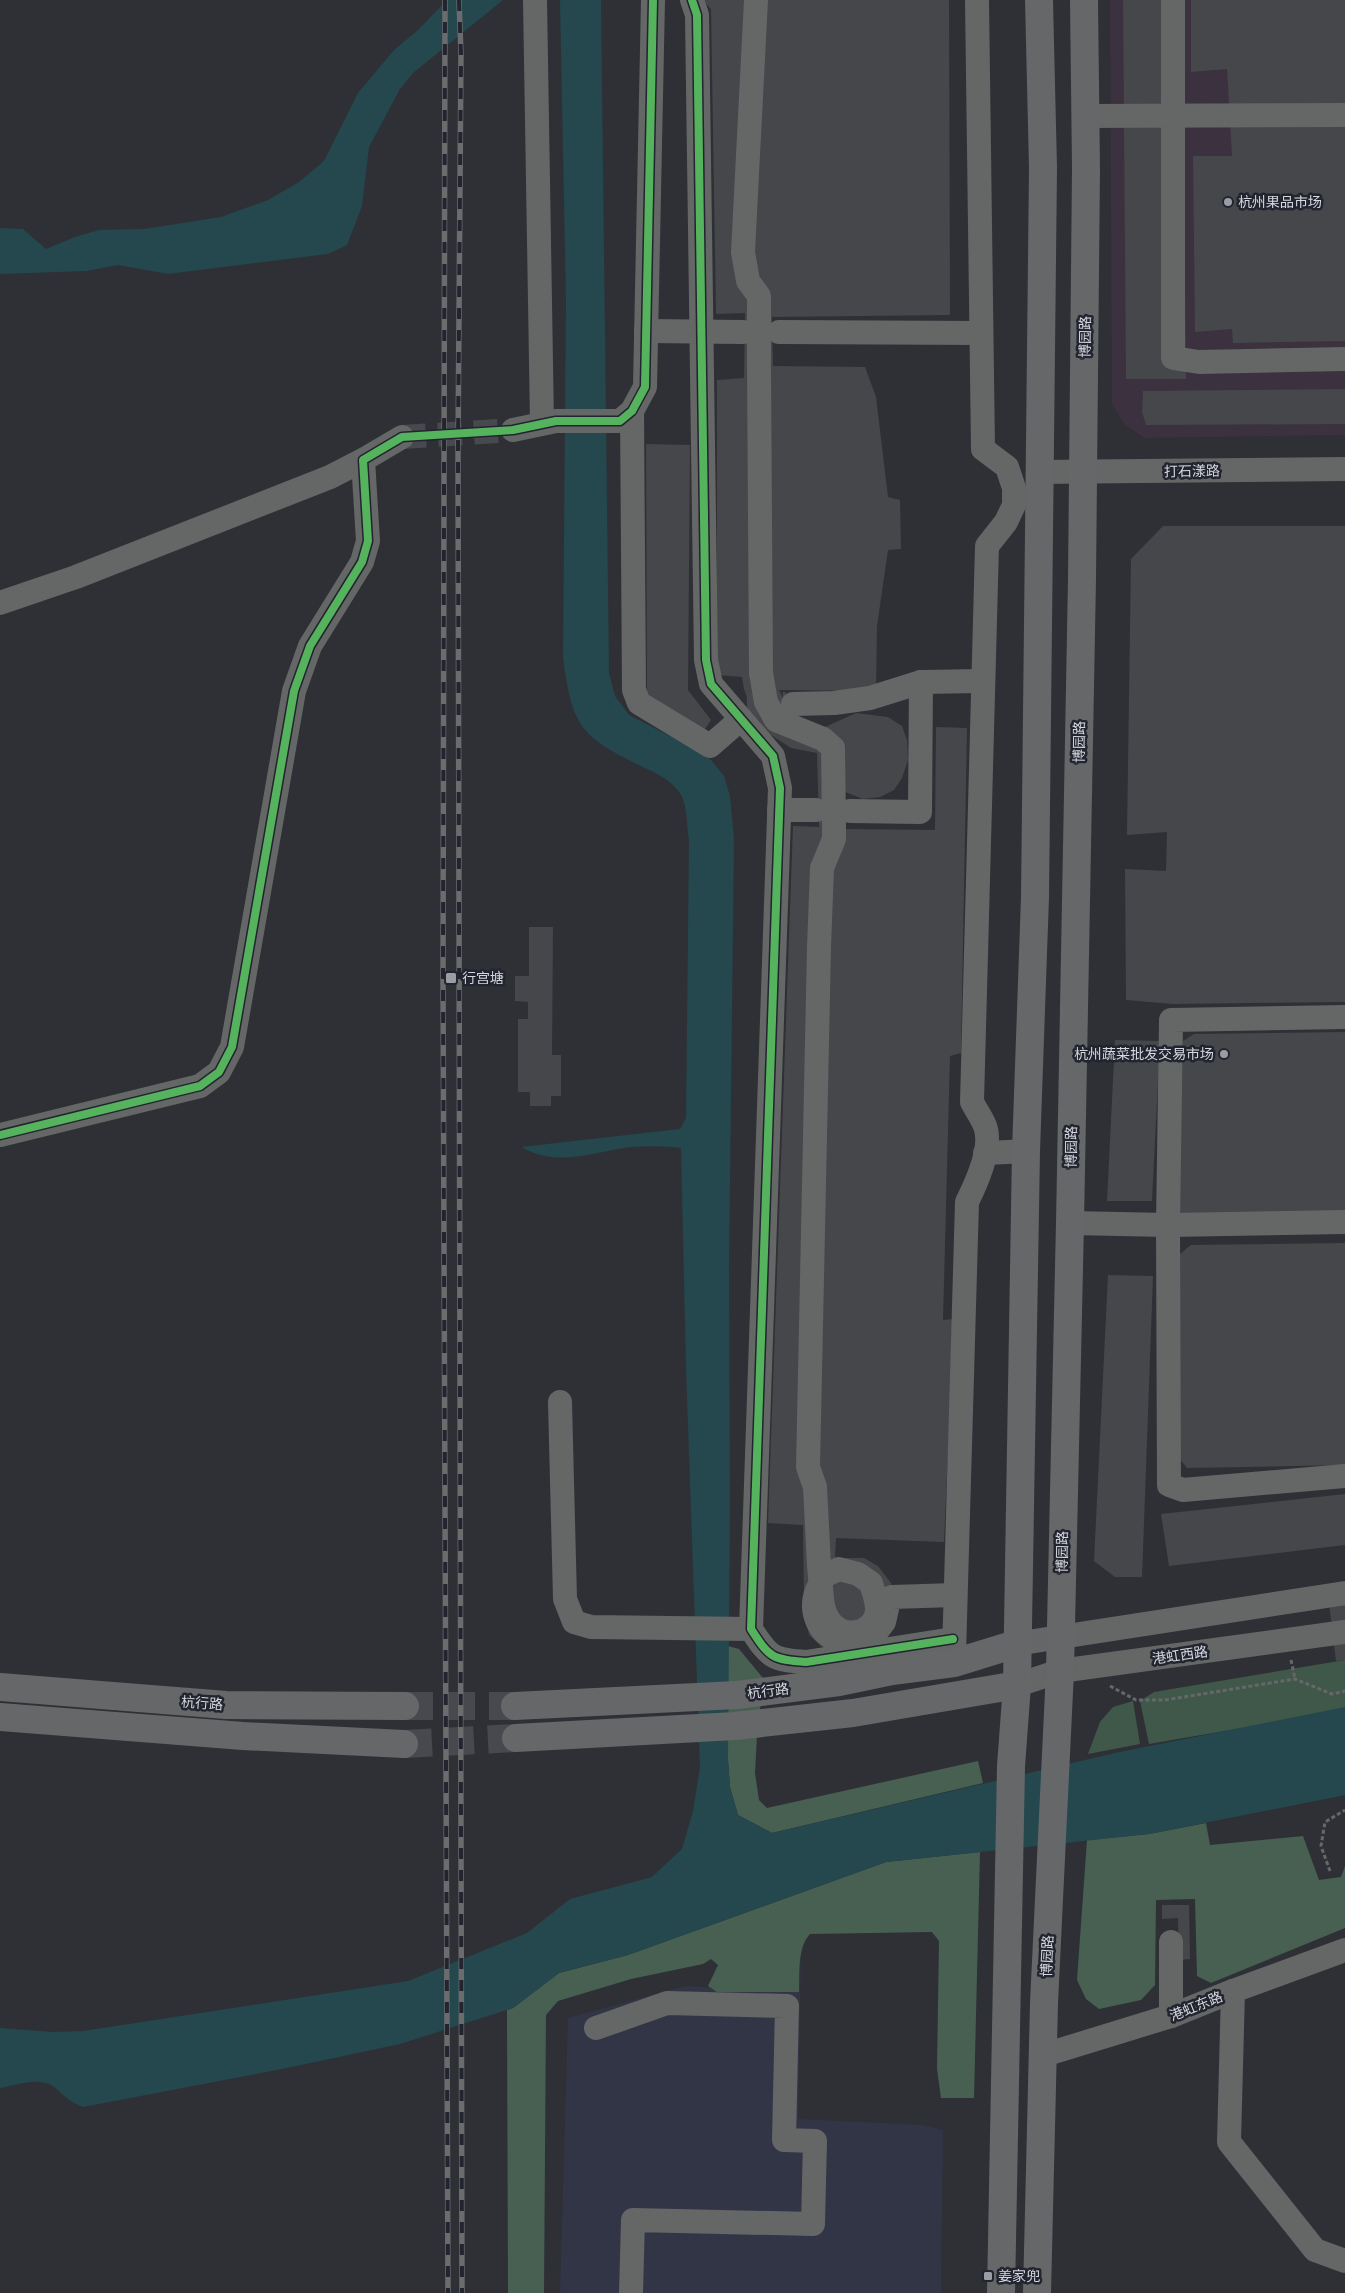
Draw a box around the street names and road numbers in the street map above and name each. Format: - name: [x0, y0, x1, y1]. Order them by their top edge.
- street label: 博园路: [1077, 316, 1093, 358]
- street label: 打石漾路: [1164, 463, 1220, 479]
- street label: 博园路: [1071, 721, 1087, 763]
- street label: 博园路: [1063, 1126, 1079, 1168]
- street label: 博园路: [1054, 1531, 1070, 1573]
- street label: 港虹西路: [1151, 1643, 1209, 1667]
- street label: 杭行路: [746, 1681, 790, 1701]
- street label: 杭行路: [180, 1694, 224, 1712]
- street label: 博园路: [1038, 1935, 1056, 1977]
- street label: 港虹东路: [1167, 1988, 1225, 2024]

